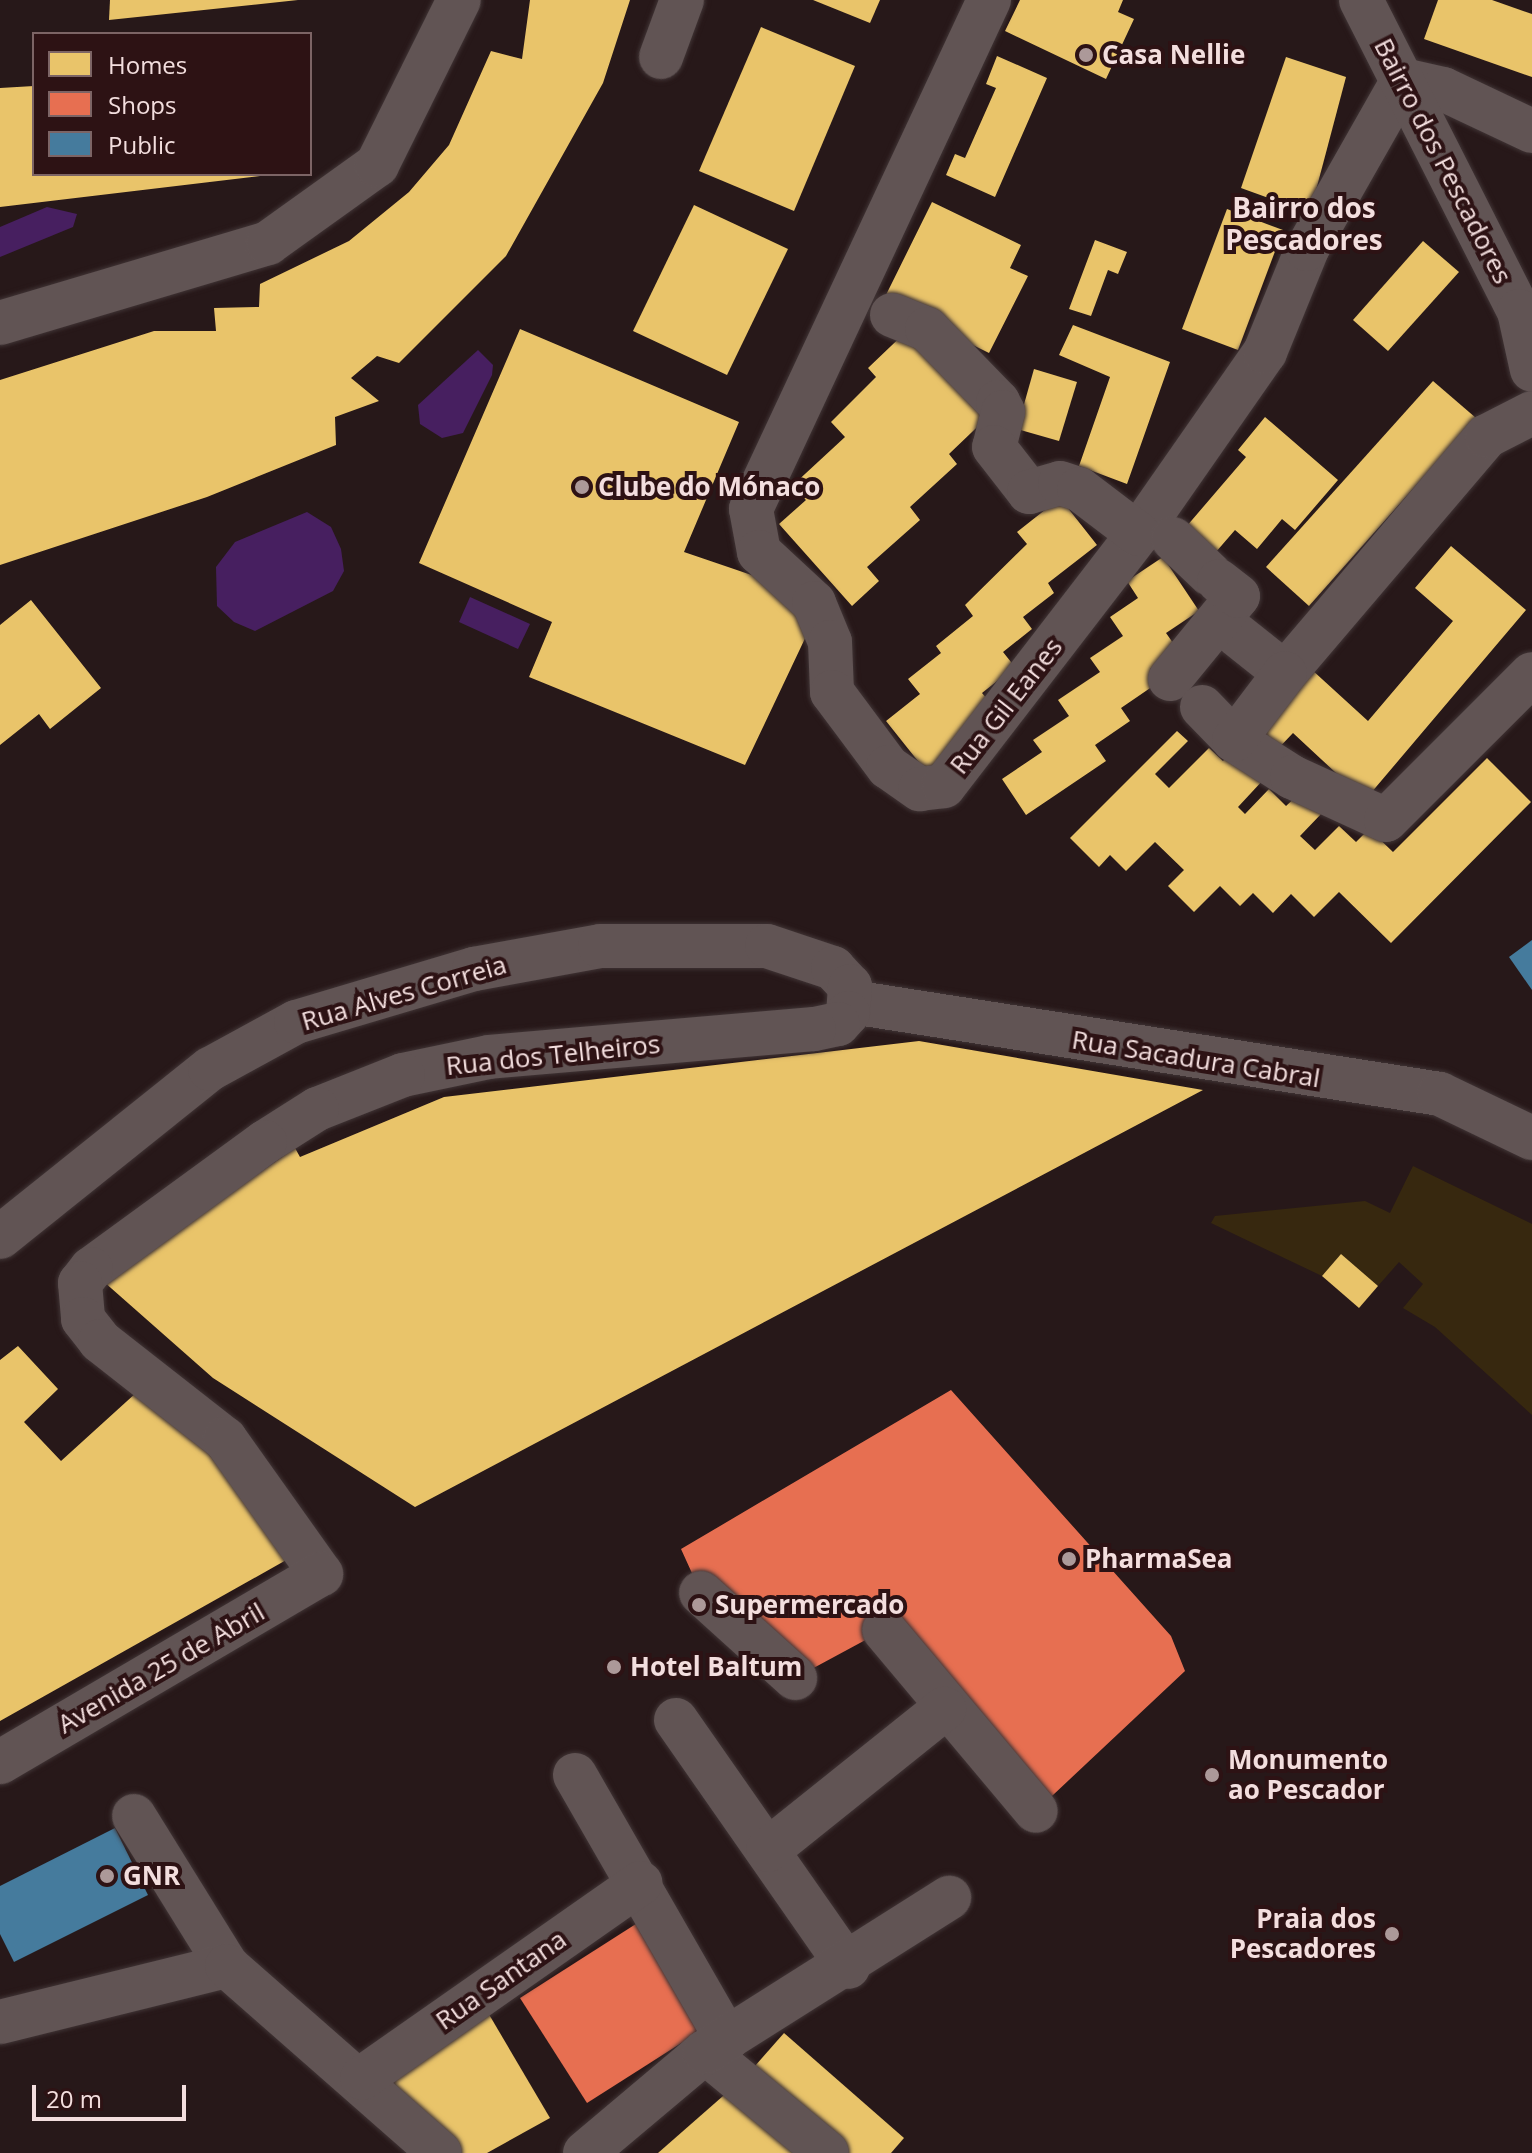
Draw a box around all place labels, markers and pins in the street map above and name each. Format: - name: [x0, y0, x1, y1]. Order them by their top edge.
- place label: Casa Nellie: [1102, 39, 1245, 71]
- marker: Casa Nellie: [1077, 46, 1095, 64]
- place label: Clube do Mónaco: [598, 471, 820, 503]
- marker: Clube do Mónaco: [573, 478, 591, 496]
- place label: PharmaSea: [1085, 1543, 1233, 1575]
- marker: PharmaSea: [1060, 1550, 1078, 1568]
- place label: Supermercado: [715, 1589, 904, 1621]
- marker: Supermercado: [690, 1596, 708, 1614]
- place label: Hotel Baltum: [630, 1651, 802, 1683]
- marker: Hotel Baltum: [605, 1658, 623, 1676]
- place label: Monumento ao Pescador: [1228, 1744, 1388, 1806]
- marker: Monumento ao Pescador: [1203, 1766, 1221, 1784]
- place label: GNR: [123, 1860, 180, 1892]
- marker: GNR: [98, 1867, 116, 1885]
- place label: Praia dos Pescadores: [1230, 1903, 1376, 1964]
- marker: Praia dos Pescadores: [1383, 1925, 1401, 1943]

